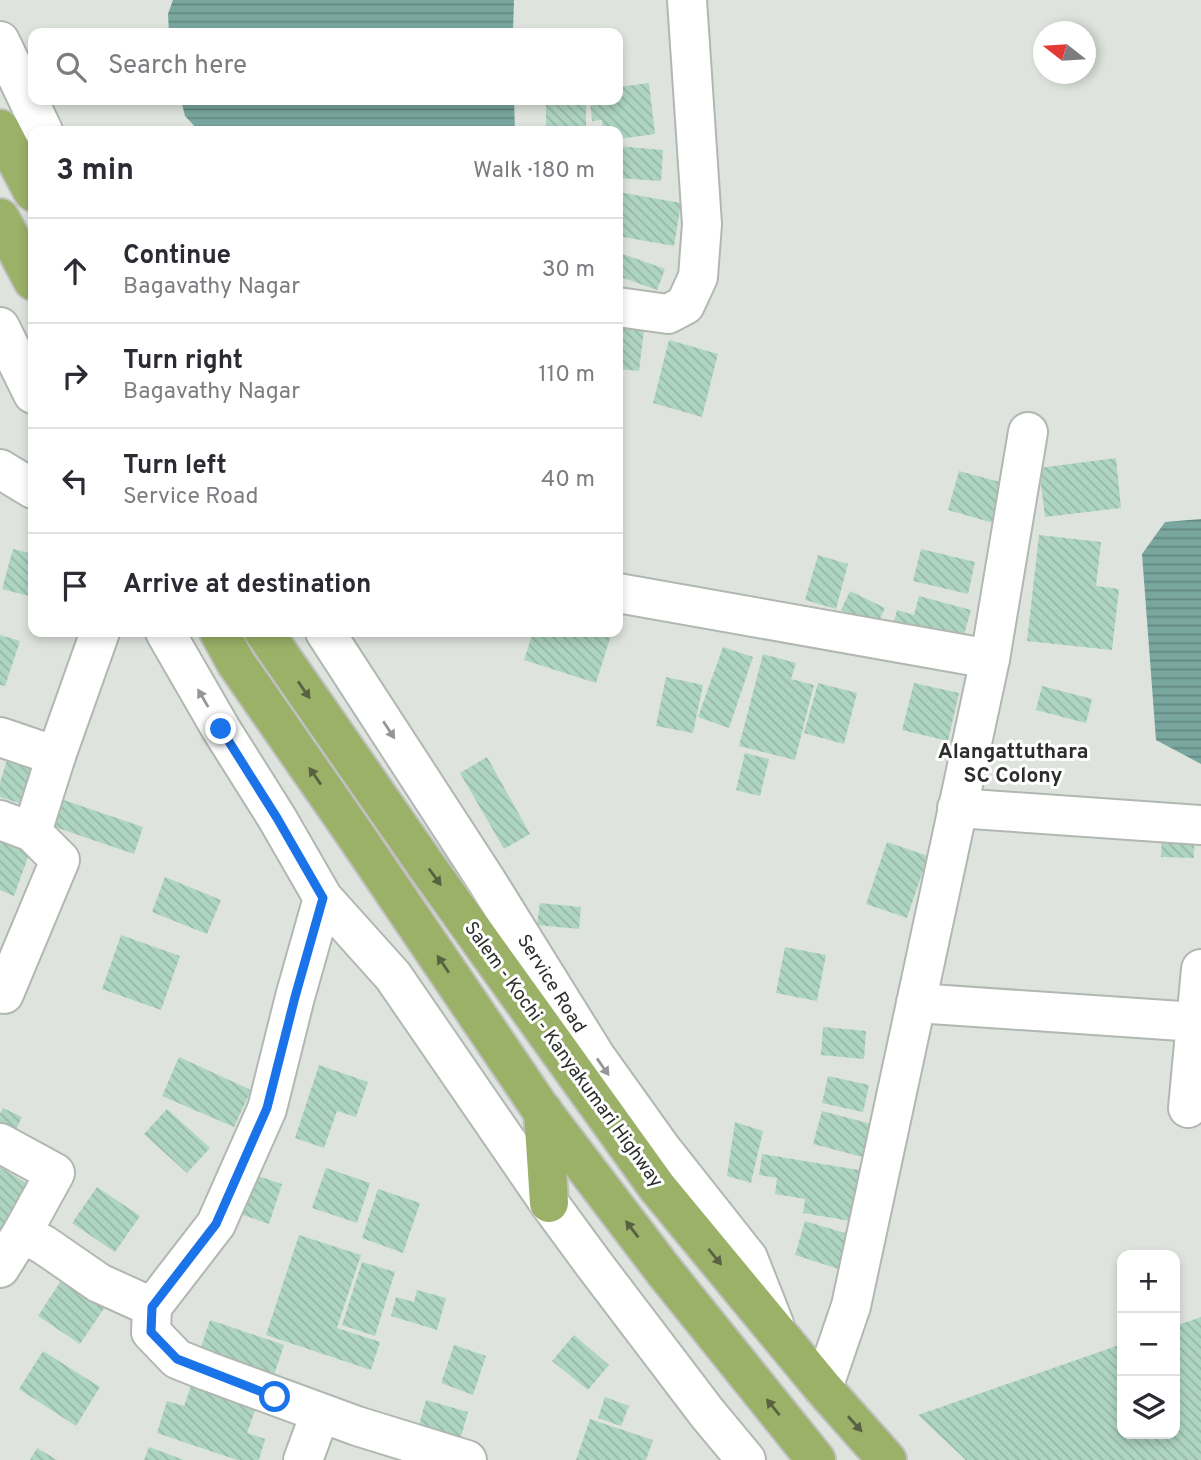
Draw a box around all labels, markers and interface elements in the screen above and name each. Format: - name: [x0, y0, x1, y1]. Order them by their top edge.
- north arrow: [1033, 21, 1096, 84]
- search box: [28, 28, 623, 105]
- icon: search: [52, 48, 90, 86]
- text: Search here: [108, 50, 247, 83]
- text: 3 min: [56, 153, 134, 190]
- text: Walk · 180 m: [473, 157, 595, 186]
- text: Continue: [123, 240, 231, 273]
- icon: ahead: [56, 252, 94, 290]
- text: 30 m: [542, 256, 595, 285]
- text: Bagavathy Nagar: [123, 273, 300, 302]
- text: Turn right: [123, 345, 243, 378]
- icon: right: [56, 357, 94, 395]
- text: 110 m: [538, 361, 595, 390]
- text: Bagavathy Nagar: [123, 378, 300, 407]
- text: Turn left: [123, 450, 227, 483]
- icon: left: [56, 462, 94, 500]
- text: 40 m: [541, 466, 595, 495]
- text: Service Road: [123, 483, 258, 512]
- icon: arrive: [56, 567, 94, 605]
- text: Arrive at destination: [123, 569, 371, 602]
- one-way arrow: [297, 681, 311, 699]
- one-way arrow: [197, 688, 209, 708]
- route end: [205, 713, 236, 744]
- one-way arrow: [382, 720, 395, 740]
- district label: Alangattuthara SC Colony: [938, 739, 1088, 790]
- one-way arrow: [308, 767, 322, 785]
- one-way arrow: [428, 868, 442, 886]
- street label: Salem - Kochi - Kanyakumari Highway: [458, 917, 668, 1193]
- street label: Service Road: [511, 930, 591, 1038]
- one-way arrow: [436, 955, 450, 973]
- one-way arrow: [596, 1058, 610, 1076]
- one-way arrow: [625, 1220, 639, 1238]
- one-way arrow: [707, 1248, 723, 1266]
- map controls: [1117, 1250, 1180, 1439]
- button: +: [1117, 1250, 1180, 1313]
- button: −: [1117, 1313, 1180, 1376]
- button: layers: [1117, 1376, 1180, 1439]
- route start: [259, 1381, 290, 1412]
- one-way arrow: [767, 1398, 781, 1416]
- one-way arrow: [847, 1415, 863, 1433]

